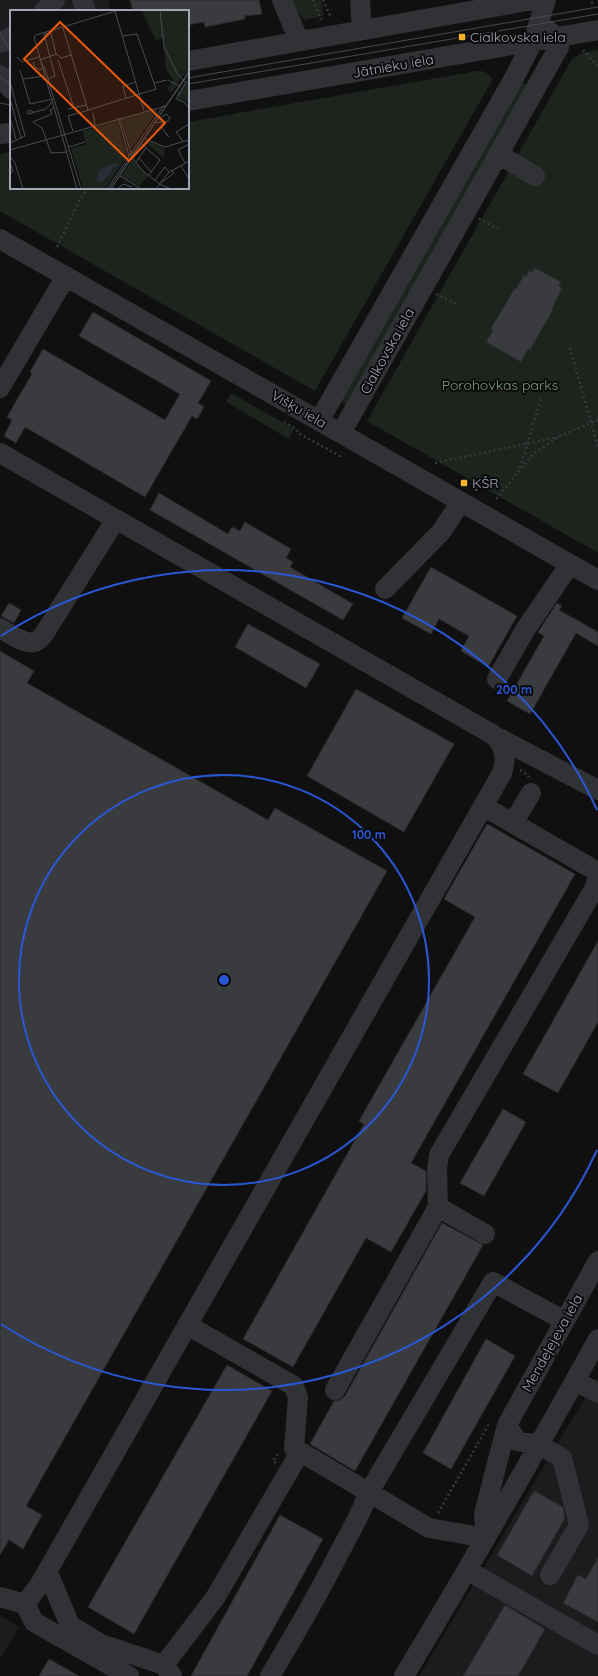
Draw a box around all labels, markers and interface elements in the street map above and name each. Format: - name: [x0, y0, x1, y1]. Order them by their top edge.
- inset map: [10, 10, 189, 189]
- place label: Cialkovska iela: [470, 28, 566, 46]
- marker: Cialkovska iela: [457, 32, 467, 42]
- street label: Jātnieku iela: [351, 50, 435, 82]
- street label: Cialkovska iela: [356, 305, 418, 397]
- park label: Porohovkas parks: [442, 376, 558, 394]
- street label: Višķu iela: [268, 386, 330, 432]
- place label: ĶŠR: [472, 474, 499, 492]
- marker: ĶŠR: [459, 478, 469, 488]
- text: 200 m: [496, 682, 532, 697]
- text: 100 m: [352, 827, 386, 842]
- centre of rings: [217, 973, 231, 987]
- street label: Mendeļejeva iela: [518, 1291, 586, 1395]

